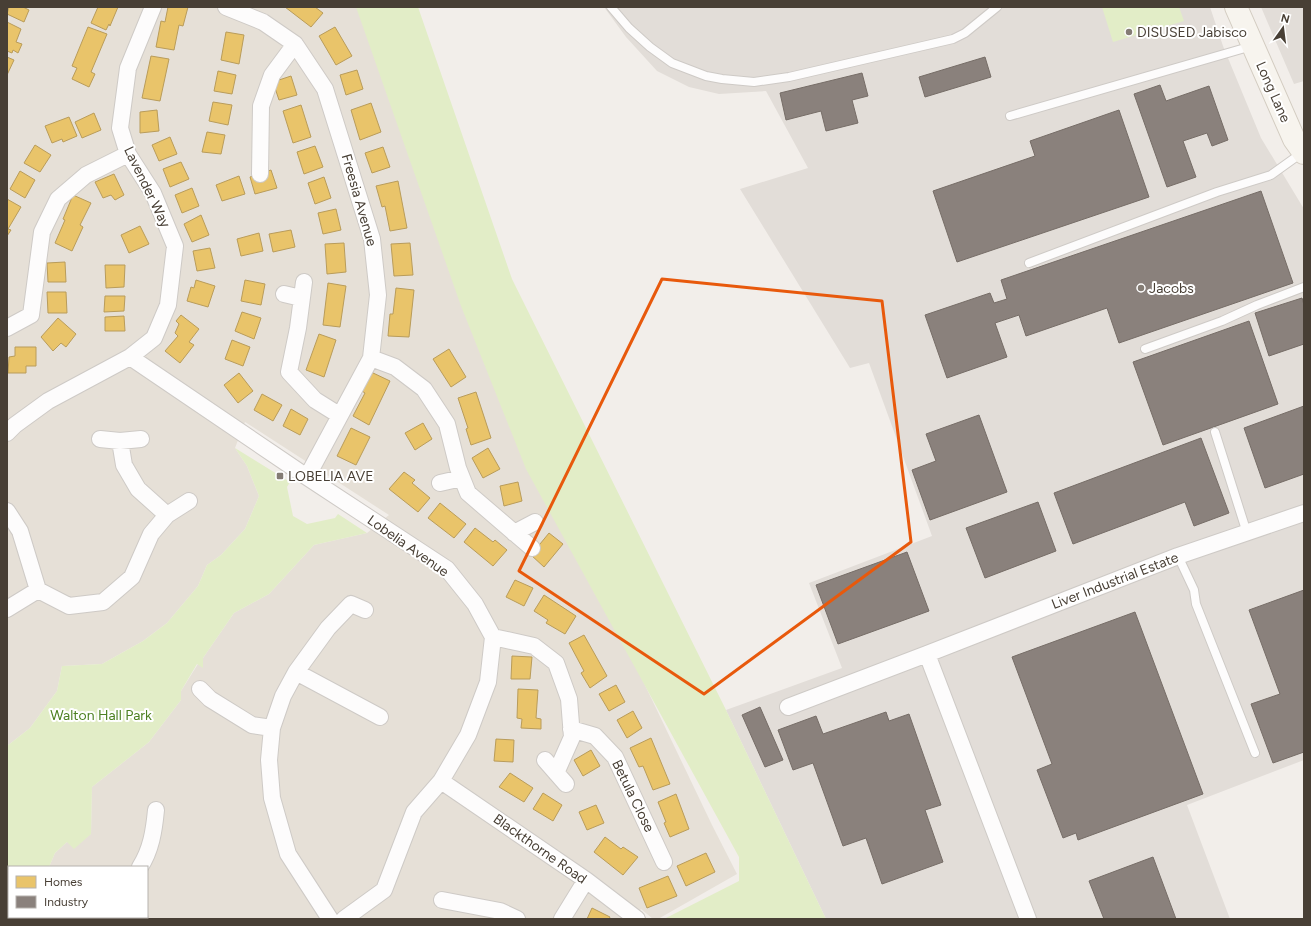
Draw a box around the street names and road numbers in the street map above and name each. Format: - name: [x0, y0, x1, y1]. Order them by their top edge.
- street label: Long Lane: [1252, 59, 1294, 125]
- street label: Lavender Way: [120, 144, 174, 231]
- street label: Freesia Avenue: [338, 152, 380, 248]
- street label: Lobelia Avenue: [364, 512, 452, 581]
- street label: Liver Industrial Estate: [1049, 549, 1181, 613]
- street label: Betula Close: [608, 757, 658, 835]
- street label: Blackthorne Road: [490, 810, 590, 888]

